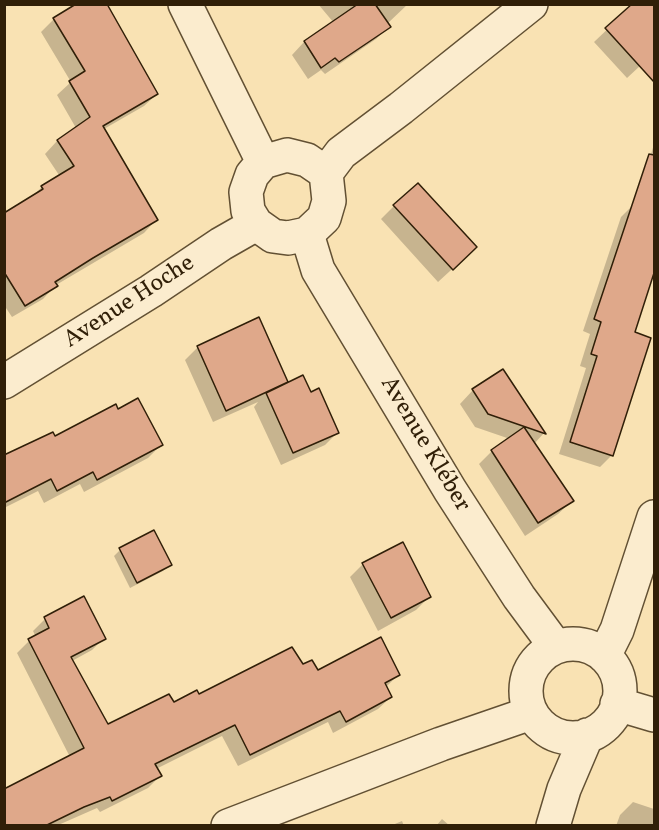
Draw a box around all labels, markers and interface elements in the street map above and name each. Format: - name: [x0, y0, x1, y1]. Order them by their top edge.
- street label: Avenue Hoche: [59, 250, 201, 356]
- street label: Avenue Kléber: [372, 372, 476, 518]

